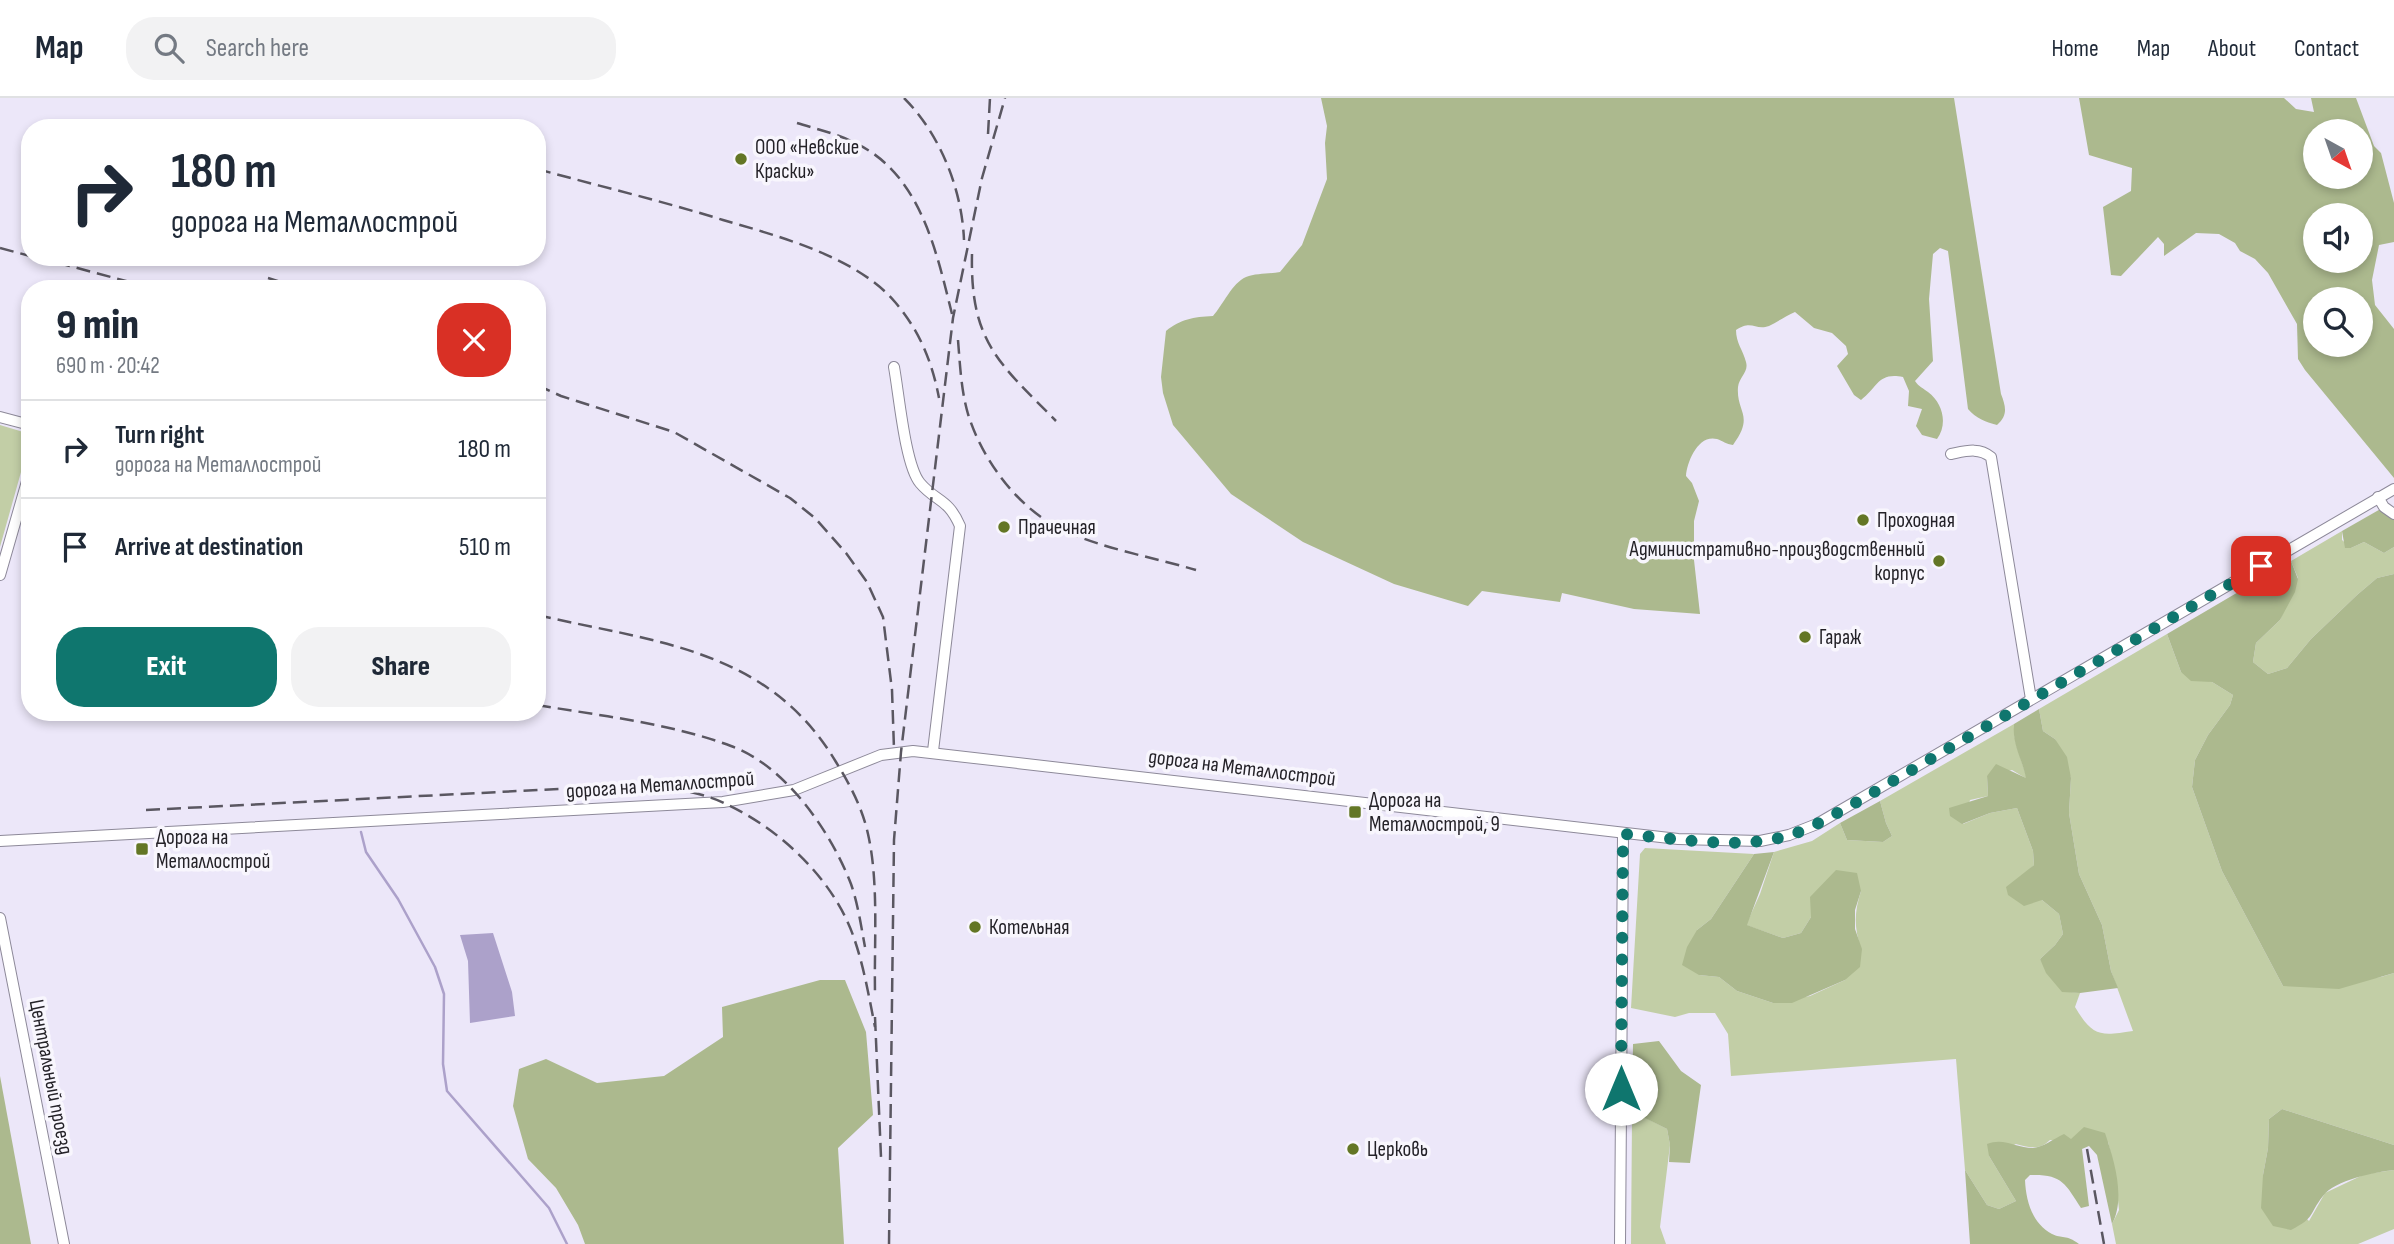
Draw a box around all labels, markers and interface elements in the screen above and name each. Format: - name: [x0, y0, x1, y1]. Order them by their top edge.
- search box: [126, 17, 616, 80]
- text: Map: [35, 28, 84, 68]
- icon: search: [150, 29, 188, 67]
- text: Search here: [206, 33, 309, 64]
- text: Home: [2051, 34, 2099, 63]
- text: Map: [2137, 34, 2170, 63]
- text: About: [2208, 34, 2256, 63]
- text: Contact: [2294, 34, 2359, 63]
- north arrow: [2303, 119, 2373, 189]
- map controls: [2303, 119, 2373, 357]
- place label: ООО «Невские Краски»: [755, 135, 859, 184]
- text: 180 m: [171, 143, 277, 202]
- icon: right: [56, 147, 147, 238]
- marker: ООО «Невские Краски»: [733, 151, 749, 167]
- text: дорога на Металлострой: [171, 203, 458, 242]
- button: sound: [2303, 203, 2373, 273]
- button: search: [2303, 287, 2373, 357]
- text: 9 min: [56, 300, 139, 351]
- button: close: [437, 303, 511, 377]
- text: 690 m · 20:42: [56, 352, 160, 380]
- text: Turn right: [115, 420, 204, 451]
- icon: right: [56, 430, 94, 468]
- text: 180 m: [458, 434, 511, 465]
- text: дорога на Металлострой: [115, 451, 321, 479]
- place label: Проходная: [1877, 508, 1955, 533]
- marker: Проходная: [1855, 512, 1871, 528]
- place label: Прачечная: [1018, 515, 1096, 540]
- marker: Прачечная: [996, 519, 1012, 535]
- icon: arrive: [56, 528, 94, 566]
- text: Arrive at destination: [115, 532, 303, 563]
- text: 510 m: [459, 532, 511, 563]
- pin: [2231, 536, 2291, 596]
- place label: Административно-производственный корпус: [1629, 537, 1925, 586]
- icon: arrive: [2242, 547, 2280, 585]
- marker: Административно-производственный корпус: [1931, 553, 1947, 569]
- place label: Гараж: [1819, 625, 1862, 650]
- button: Exit: [56, 627, 277, 707]
- button: Share: [291, 627, 511, 707]
- marker: Гараж: [1797, 629, 1813, 645]
- street label: дорога на Металлострой: [1147, 744, 1337, 792]
- street label: дорога на Металлострой: [565, 766, 755, 804]
- place label: Дорога на Металлострой, 9: [1369, 788, 1500, 837]
- marker: Дорога на Металлострой, 9: [1347, 804, 1363, 820]
- place label: Дорога на Металлострой: [156, 825, 270, 874]
- marker: Дорога на Металлострой: [134, 841, 150, 857]
- place label: Котельная: [989, 915, 1069, 940]
- marker: Котельная: [967, 919, 983, 935]
- street label: Центральный проезд: [24, 997, 78, 1157]
- position arrow: [1584, 1052, 1658, 1126]
- place label: Церковь: [1367, 1137, 1428, 1162]
- marker: Церковь: [1345, 1141, 1361, 1157]

